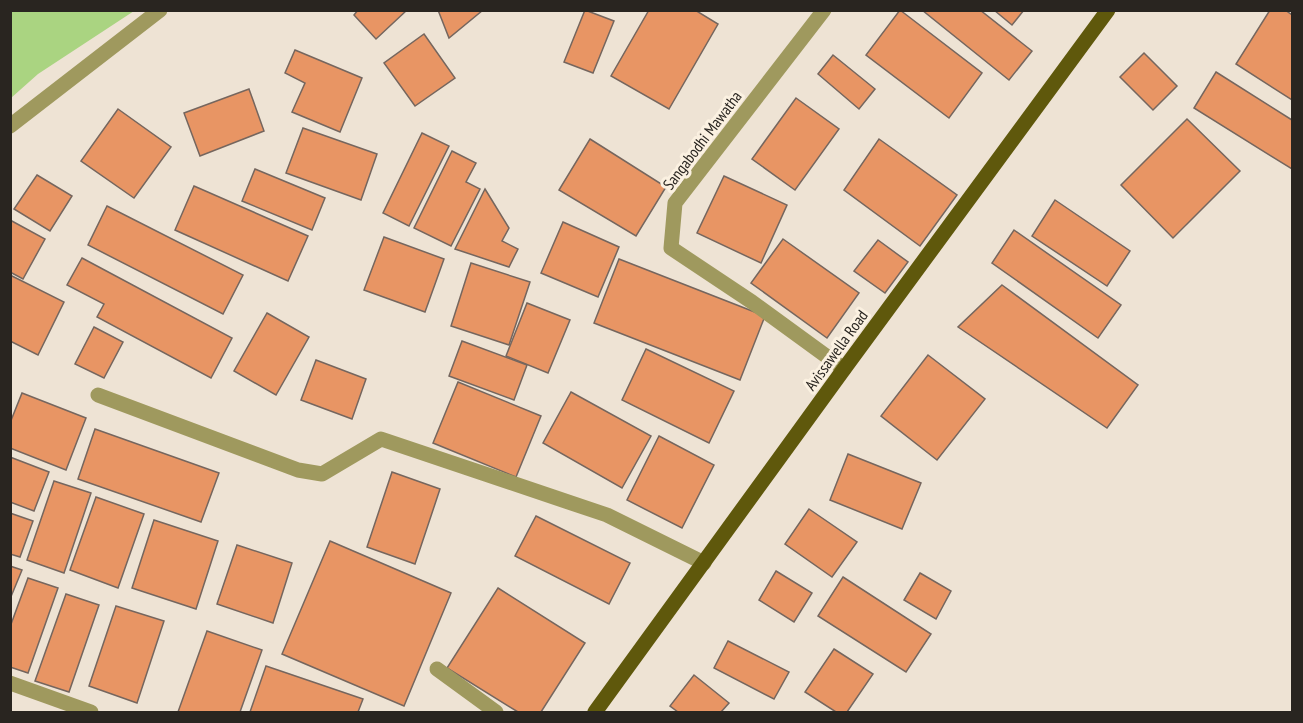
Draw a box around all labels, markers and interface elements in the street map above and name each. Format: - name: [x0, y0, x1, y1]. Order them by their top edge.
- street label: Sangabodhi Mawatha: [658, 87, 746, 193]
- street label: Avissawella Road: [800, 306, 872, 394]

